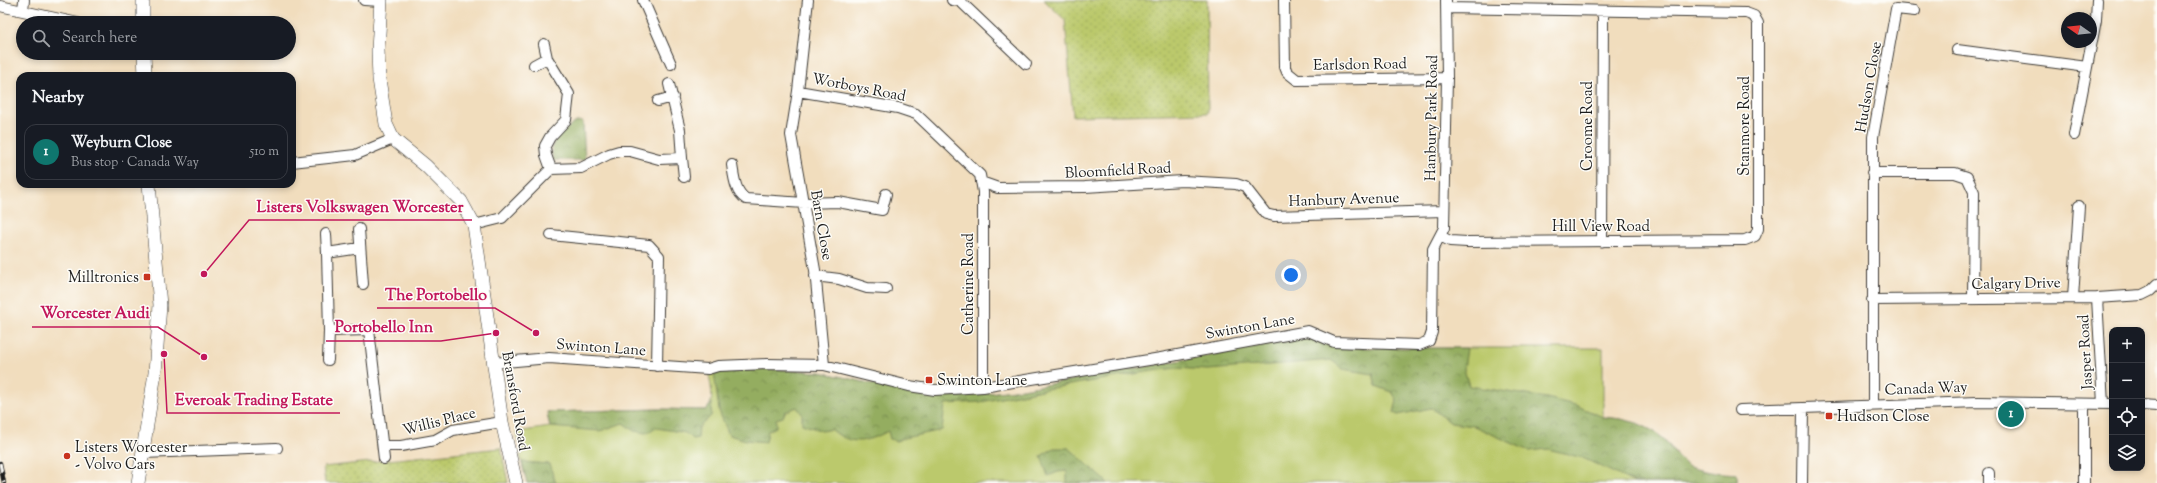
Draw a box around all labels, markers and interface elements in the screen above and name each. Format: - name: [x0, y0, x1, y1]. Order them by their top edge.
- north arrow: [2061, 12, 2097, 48]
- search box: [16, 16, 296, 60]
- icon: search: [30, 27, 52, 49]
- text: Search here: [62, 28, 137, 49]
- street label: Hudson Close: [1851, 40, 1888, 135]
- street label: Earlsdon Road: [1313, 54, 1408, 77]
- street label: Hanbury Park Road: [1421, 54, 1444, 181]
- street label: Worboys Road: [810, 69, 908, 108]
- street label: Stanmore Road: [1735, 76, 1756, 176]
- street label: Croome Road: [1578, 80, 1599, 171]
- text: Nearby: [32, 86, 84, 110]
- text: Weyburn Close: [71, 133, 172, 154]
- text: 1: [44, 143, 48, 161]
- text: 510 m: [250, 143, 279, 161]
- text: Bus stop · Canada Way: [71, 154, 199, 172]
- street label: Bloomfield Road: [1064, 158, 1172, 185]
- street label: Barn Close: [804, 188, 837, 262]
- street label: Hanbury Avenue: [1288, 188, 1400, 213]
- callout: Listers Volkswagen Worcester: [249, 192, 472, 220]
- text: Listers Volkswagen Worcester: [257, 197, 464, 220]
- street label: Hill View Road: [1552, 217, 1651, 238]
- street label: Catherine Road: [959, 233, 980, 335]
- your location: [1281, 265, 1301, 285]
- place label: Milltronics: [68, 268, 139, 289]
- marker: Milltronics: [142, 272, 152, 282]
- street label: Calgary Drive: [1971, 273, 2061, 296]
- callout: The Portobello: [377, 280, 495, 308]
- text: The Portobello: [385, 285, 487, 308]
- callout: Worcester Audi: [32, 299, 158, 327]
- text: Worcester Audi: [40, 303, 150, 326]
- street label: Swinton Lane: [1204, 309, 1297, 346]
- callout: Portobello Inn: [326, 313, 441, 341]
- street label: Jasper Road: [2074, 313, 2099, 391]
- text: Portobello Inn: [335, 317, 434, 340]
- map controls: [2109, 327, 2145, 471]
- button: +: [2109, 327, 2145, 363]
- street label: Swinton Lane: [555, 335, 647, 362]
- street label: Bransford Road: [495, 350, 534, 453]
- button: −: [2109, 363, 2145, 399]
- place label: Swinton Lane: [937, 371, 1027, 392]
- marker: Swinton Lane: [924, 375, 934, 385]
- street label: Canada Way: [1884, 378, 1968, 401]
- callout: Everoak Trading Estate: [167, 385, 340, 413]
- text: Everoak Trading Estate: [175, 390, 334, 413]
- pin: 1: [1998, 399, 2024, 429]
- button: locate: [2109, 399, 2145, 435]
- street label: Willis Place: [400, 403, 478, 442]
- place label: Hudson Close: [1837, 407, 1929, 428]
- marker: Hudson Close: [1824, 411, 1834, 421]
- button: layers: [2109, 435, 2145, 471]
- place label: Listers Worcester - Volvo Cars: [75, 438, 188, 476]
- marker: Listers Worcester - Volvo Cars: [62, 451, 72, 461]

